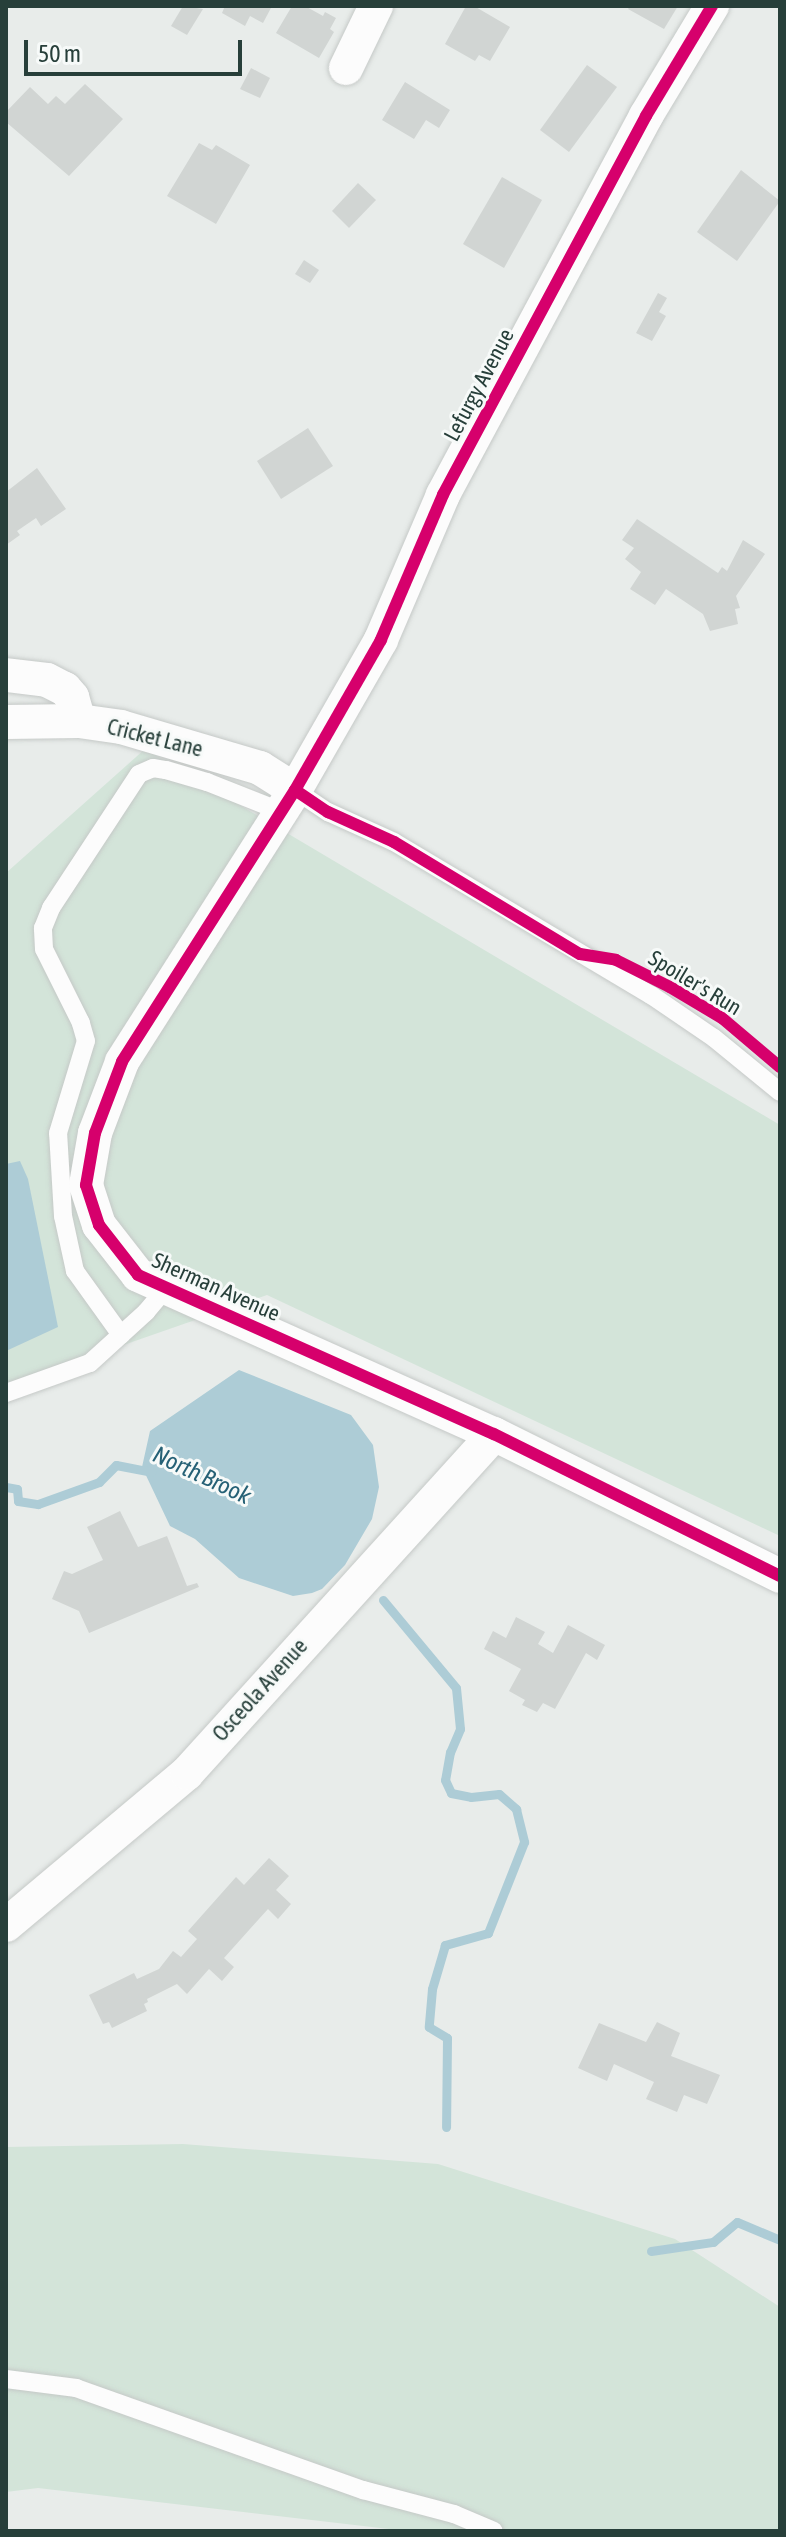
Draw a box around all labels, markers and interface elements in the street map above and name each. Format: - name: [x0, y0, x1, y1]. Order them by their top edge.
- scale bar: [28, 24, 246, 74]
- text: 50 m: [38, 40, 81, 67]
- street label: Lefurgy Avenue: [438, 324, 520, 446]
- street label: Cricket Lane: [104, 713, 206, 763]
- street label: Spoiler's Run: [644, 945, 746, 1021]
- street label: Sherman Avenue: [148, 1247, 284, 1327]
- water label: North Brook: [148, 1440, 256, 1510]
- street label: Osceola Avenue: [207, 1633, 313, 1747]

